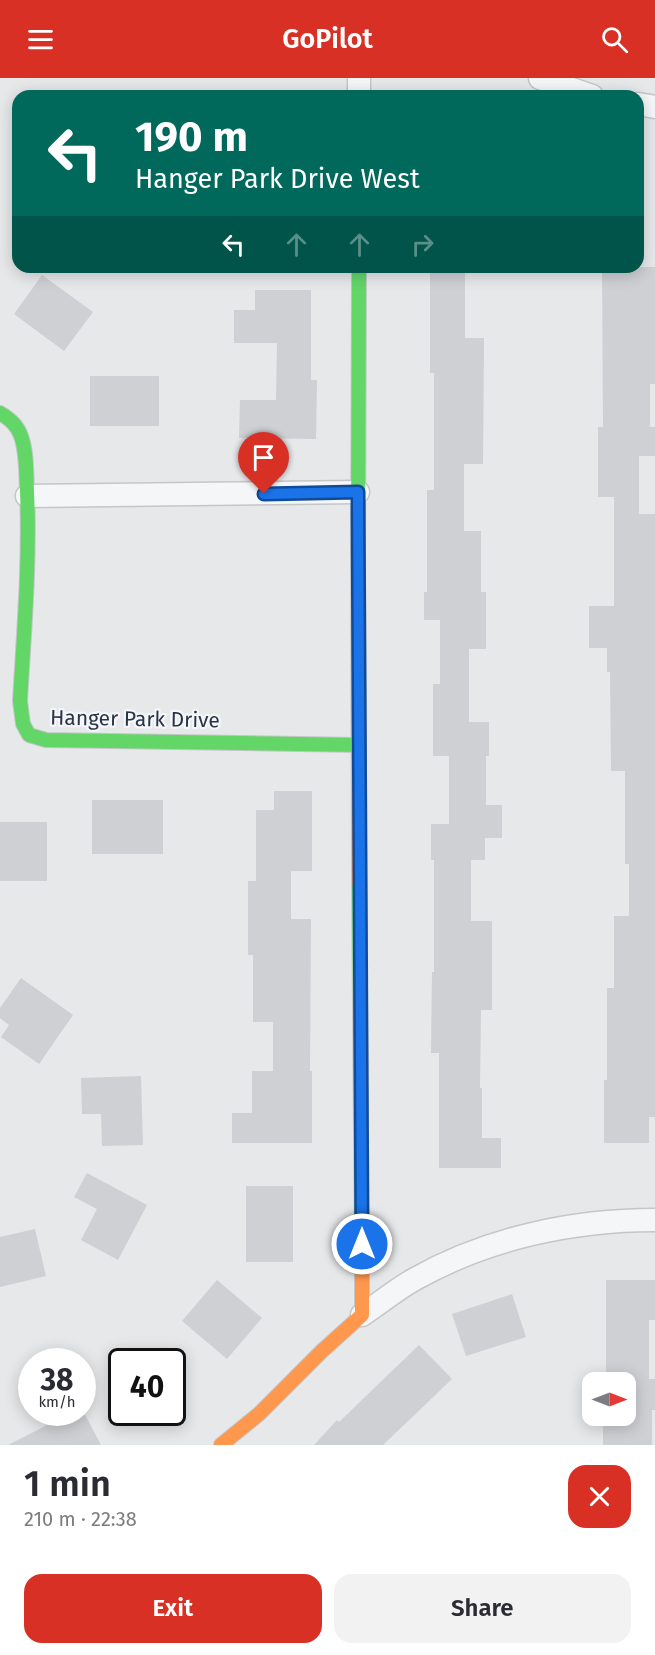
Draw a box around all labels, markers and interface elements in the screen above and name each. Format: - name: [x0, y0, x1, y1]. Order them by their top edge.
- icon: menu: [24, 23, 57, 56]
- text: GoPilot: [282, 23, 373, 55]
- icon: search: [598, 23, 631, 56]
- text: 190 m: [135, 112, 248, 162]
- icon: left: [36, 114, 114, 192]
- text: Hanger Park Drive West: [135, 163, 420, 195]
- icon: left: [217, 228, 250, 261]
- icon: ahead: [280, 228, 313, 261]
- icon: ahead: [343, 228, 376, 261]
- icon: right: [406, 228, 439, 261]
- pin: [238, 432, 289, 494]
- icon: arrive: [247, 441, 280, 474]
- street label: Hanger Park Drive: [50, 705, 220, 733]
- position arrow: [330, 1212, 394, 1276]
- speed limit sign: 40: [108, 1348, 186, 1426]
- text: 38: [40, 1362, 74, 1398]
- north arrow: [582, 1372, 636, 1426]
- map controls: [582, 1372, 636, 1426]
- text: km/h: [38, 1393, 76, 1411]
- text: 1 min: [24, 1462, 111, 1506]
- button: close: [568, 1465, 631, 1528]
- text: 210 m · 22:38: [24, 1507, 137, 1531]
- button: Exit: [24, 1574, 322, 1643]
- button: Share: [334, 1574, 631, 1643]

